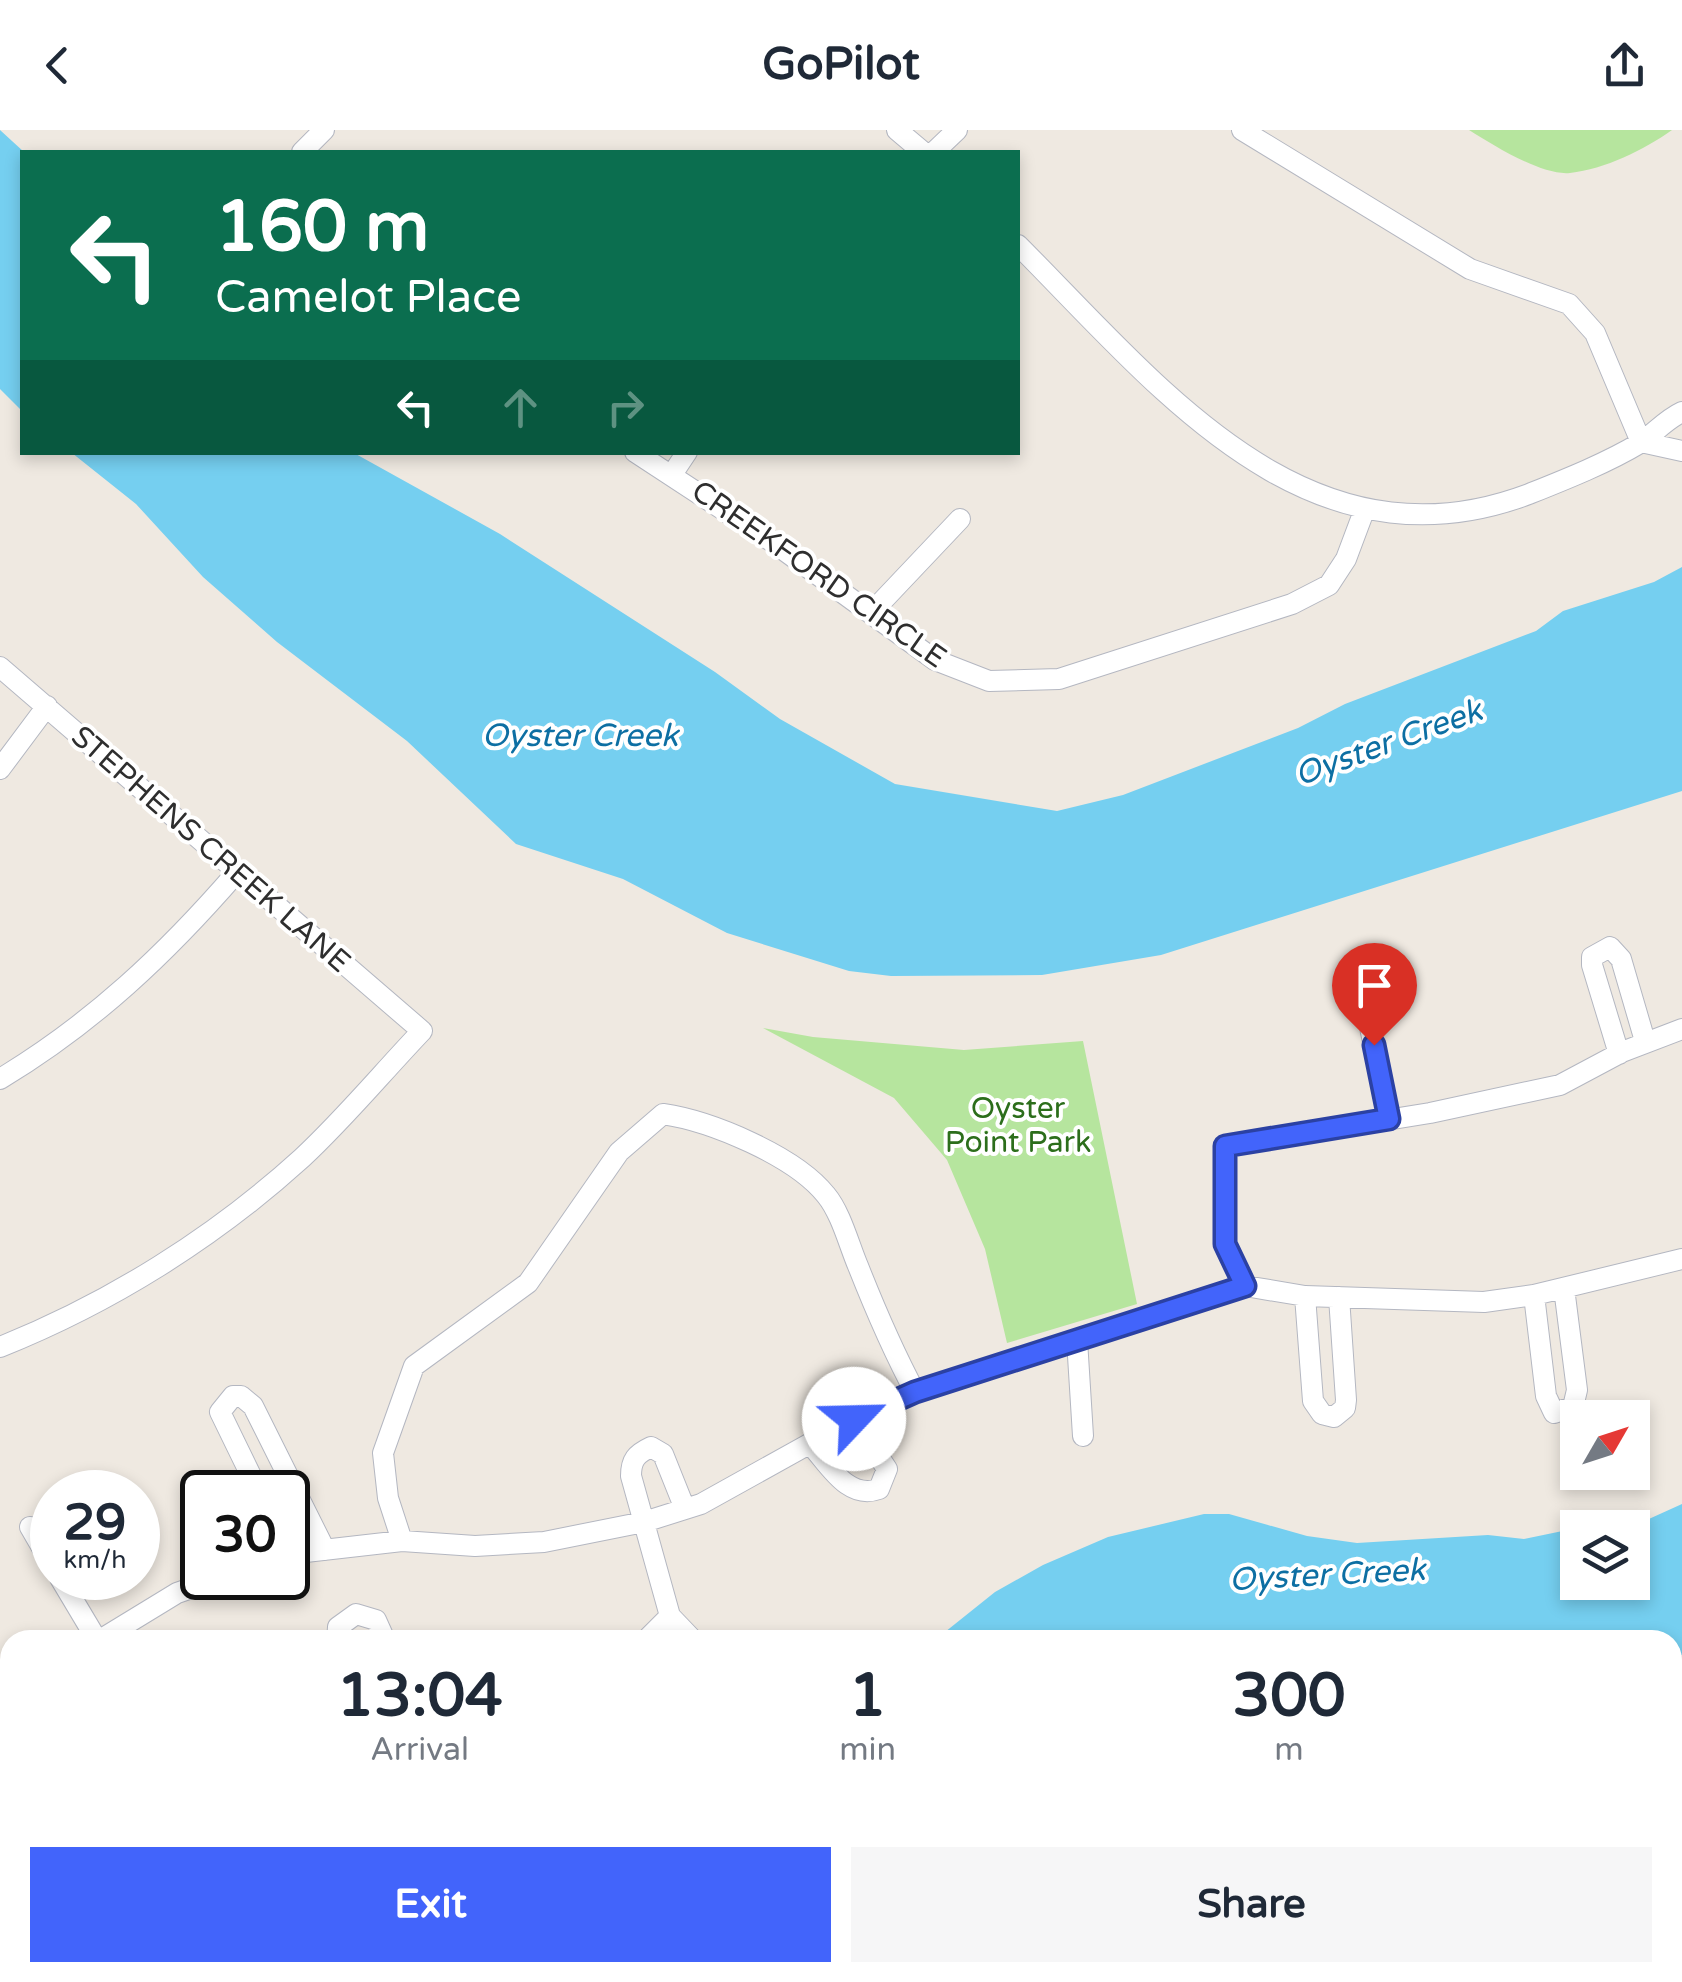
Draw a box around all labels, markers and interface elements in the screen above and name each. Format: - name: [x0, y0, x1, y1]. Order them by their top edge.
- icon: back: [30, 38, 85, 93]
- text: GoPilot: [762, 38, 920, 92]
- icon: share: [1597, 38, 1652, 93]
- text: 160 m: [215, 186, 429, 270]
- icon: left: [50, 190, 180, 320]
- text: Camelot Place: [215, 271, 521, 325]
- icon: left: [388, 380, 443, 435]
- icon: ahead: [493, 380, 548, 435]
- icon: right: [598, 380, 653, 435]
- street label: CREEKFORD CIRCLE: [684, 473, 953, 676]
- water label: Oyster Creek: [1289, 691, 1490, 794]
- water label: Oyster Creek: [482, 717, 681, 755]
- street label: STEPHENS CREEK LANE: [64, 718, 358, 981]
- pin: [1332, 943, 1417, 1046]
- icon: arrive: [1347, 958, 1402, 1013]
- park label: Oyster Point Park: [945, 1090, 1091, 1161]
- position arrow: [802, 1367, 906, 1471]
- north arrow: [1560, 1400, 1650, 1490]
- map controls: [1560, 1400, 1650, 1600]
- speed limit sign: 30: [180, 1470, 310, 1600]
- text: 29: [64, 1493, 126, 1553]
- button: layers: [1560, 1510, 1650, 1600]
- text: km/h: [64, 1545, 126, 1575]
- water label: Oyster Creek: [1228, 1551, 1429, 1599]
- text: 13:04: [336, 1660, 503, 1732]
- text: 1: [849, 1660, 886, 1732]
- text: 300: [1232, 1660, 1346, 1732]
- text: Arrival: [370, 1731, 469, 1769]
- text: min: [839, 1731, 896, 1769]
- text: m: [1274, 1731, 1304, 1769]
- button: Exit: [30, 1847, 831, 1962]
- button: Share: [851, 1847, 1652, 1962]

